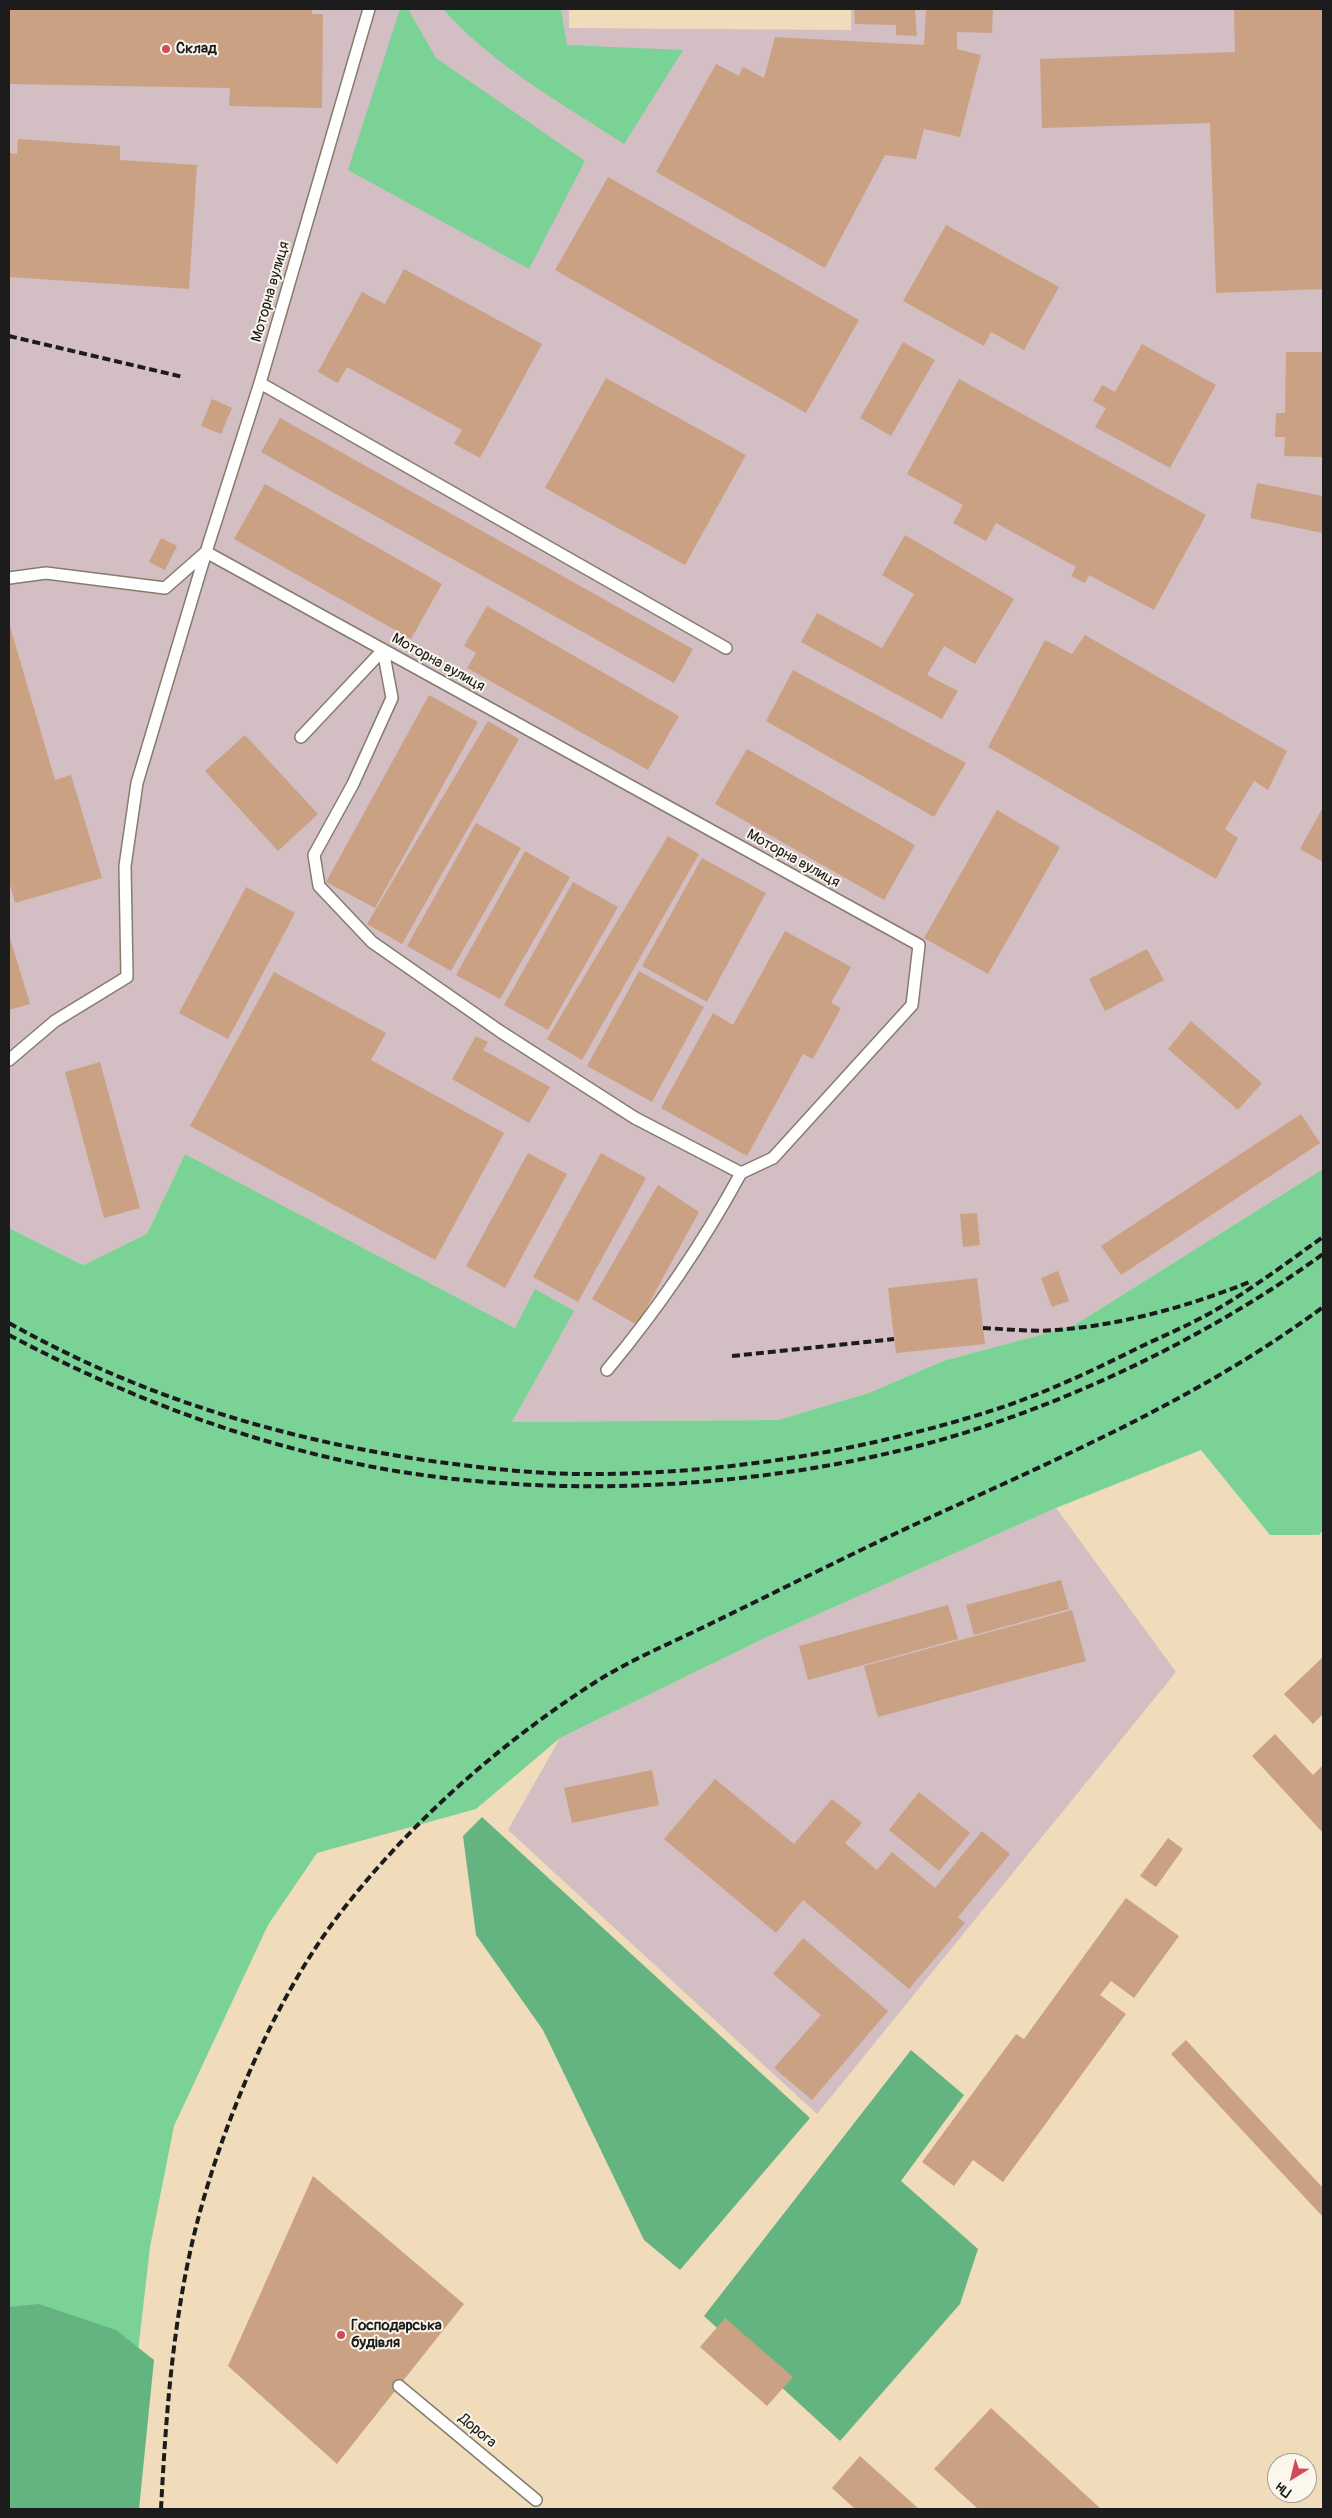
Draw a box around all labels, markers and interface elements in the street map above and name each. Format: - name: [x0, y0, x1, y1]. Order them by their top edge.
- place label: Склад: [176, 40, 217, 58]
- marker: Склад: [160, 43, 172, 55]
- street label: Моторна вулиця: [248, 240, 294, 344]
- street label: Моторна вулиця: [388, 630, 488, 696]
- street label: Моторна вулиця: [743, 826, 843, 892]
- place label: Господарська будівля: [351, 2317, 442, 2352]
- marker: Господарська будівля: [335, 2329, 347, 2341]
- street label: Дорога: [454, 2410, 500, 2452]
- north arrow: [1267, 2453, 1317, 2503]
- text: Пн: [1272, 2478, 1295, 2501]

